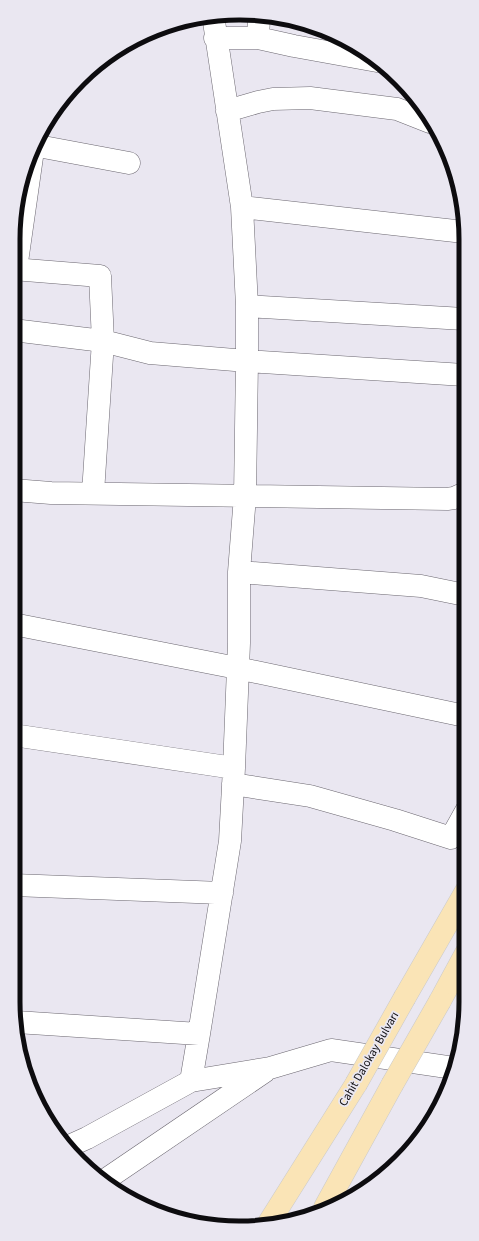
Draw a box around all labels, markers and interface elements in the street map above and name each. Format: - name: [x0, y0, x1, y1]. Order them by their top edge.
- street label: Cahit Dalokay Bulvarı: [335, 1008, 403, 1110]

